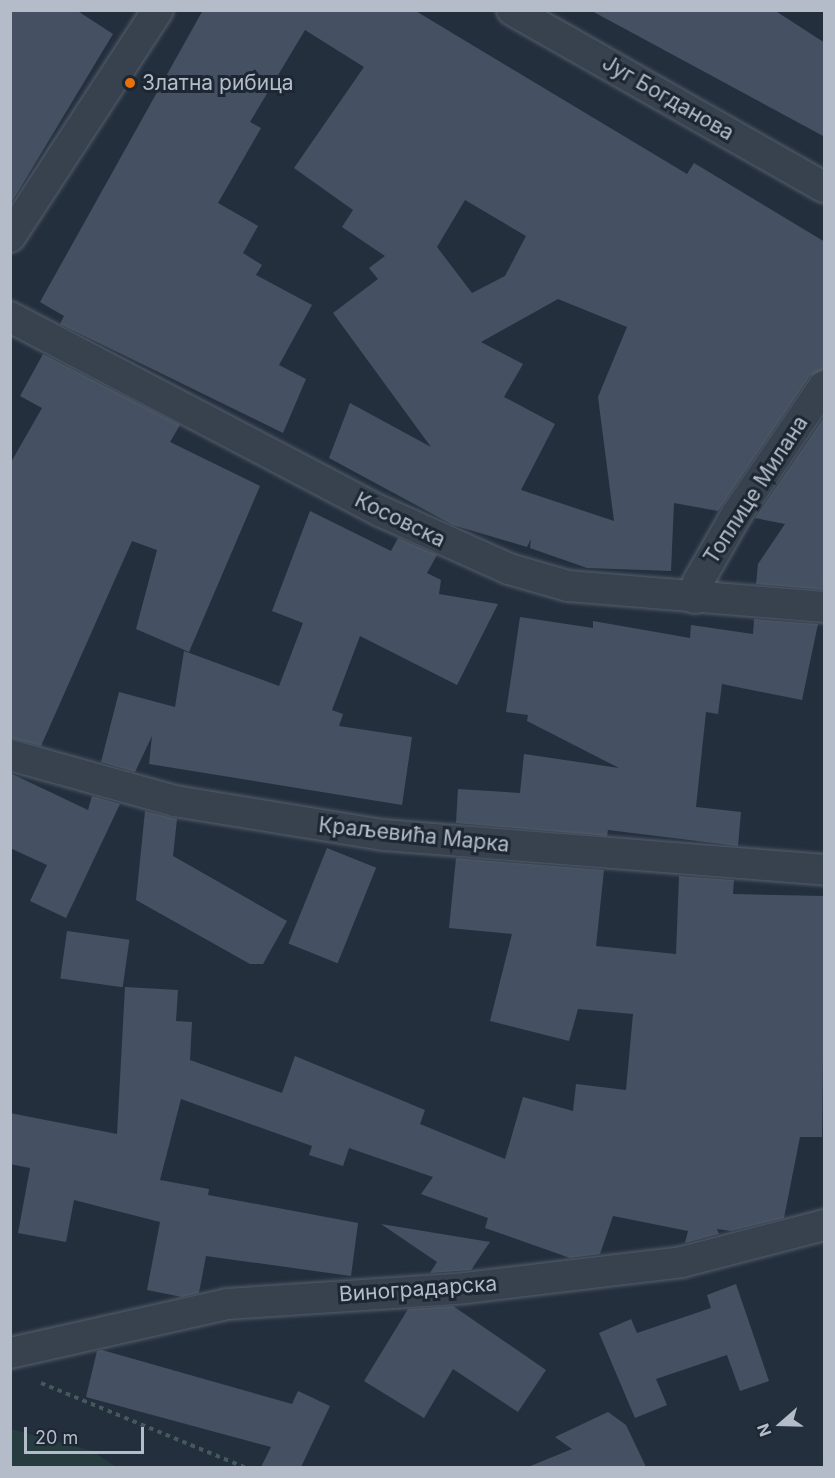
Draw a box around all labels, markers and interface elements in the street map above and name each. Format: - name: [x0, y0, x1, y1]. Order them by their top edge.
- street label: Југ Богданова: [598, 50, 738, 146]
- place label: Златна рибица: [142, 70, 294, 96]
- marker: Златна рибица: [123, 76, 137, 90]
- street label: Топлице Милана: [699, 411, 813, 569]
- street label: Косовска: [351, 487, 449, 553]
- street label: Краљевића Марка: [317, 812, 511, 858]
- street label: Виноградарска: [338, 1271, 498, 1307]
- north arrow: [751, 1394, 811, 1454]
- scale bar: [27, 1415, 147, 1453]
- text: N: [753, 1421, 776, 1439]
- text: 20 m: [35, 1427, 78, 1448]

